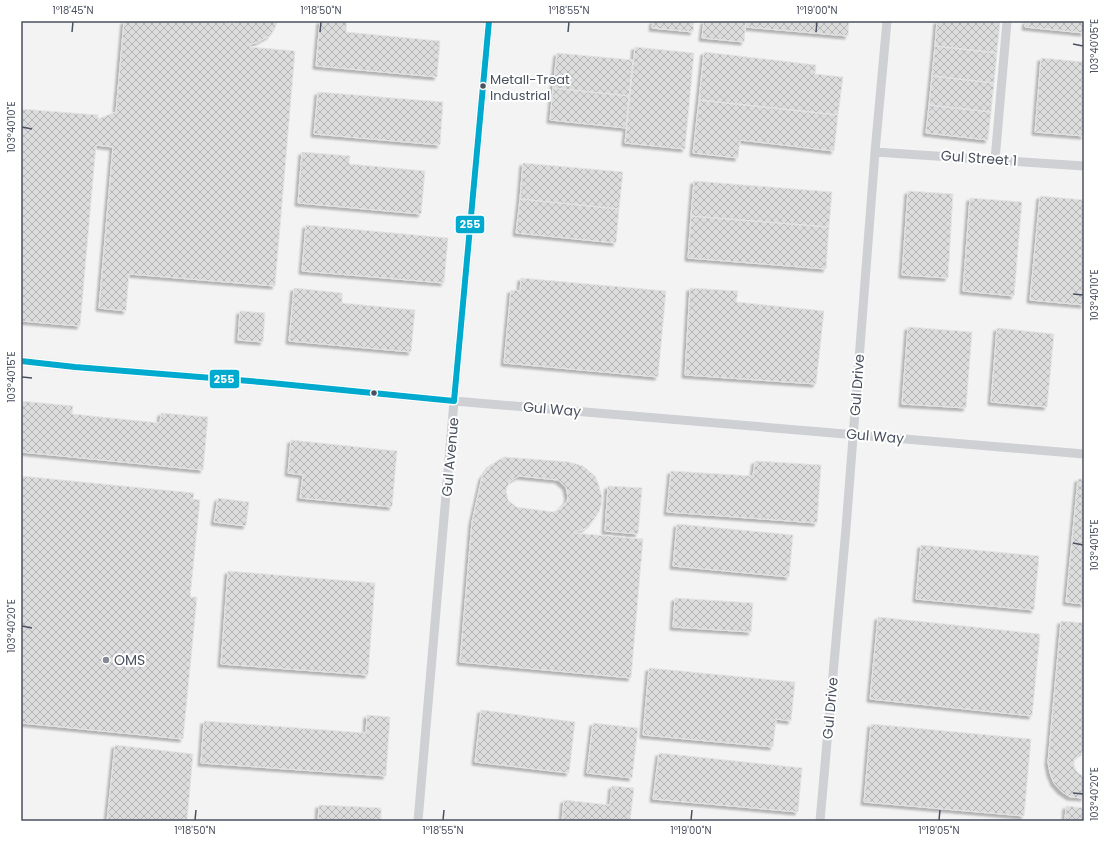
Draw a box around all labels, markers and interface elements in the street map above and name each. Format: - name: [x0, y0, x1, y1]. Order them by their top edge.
- text: 1°18'45"N: [53, 3, 93, 18]
- text: 1°18'50"N: [301, 3, 341, 18]
- text: 1°18'55"N: [549, 3, 589, 18]
- text: 1°19'00"N: [797, 3, 837, 18]
- text: 103°40'05"E: [1087, 19, 1102, 73]
- place label: Metall-Treat Industrial: [490, 70, 570, 105]
- marker: Metall-Treat Industrial: [478, 81, 488, 91]
- text: 103°40'10"E: [4, 101, 19, 153]
- street label: Gul Street 1: [940, 145, 1018, 171]
- line badge: 255: [455, 215, 485, 234]
- text: 255: [460, 216, 480, 232]
- text: 103°40'10"E: [1087, 269, 1102, 321]
- text: 103°40'15"E: [4, 351, 19, 403]
- street label: Gul Drive: [845, 353, 869, 417]
- line badge: 255: [209, 369, 240, 389]
- text: 255: [214, 371, 234, 387]
- unlabelled marker: [369, 388, 379, 398]
- street label: Gul Way: [522, 397, 582, 422]
- street label: Gul Avenue: [437, 416, 463, 498]
- street label: Gul Way: [845, 424, 905, 449]
- text: 103°40'15"E: [1087, 519, 1102, 571]
- text: 103°40'20"E: [4, 599, 19, 653]
- place label: OMS: [114, 650, 145, 670]
- marker: OMS: [101, 655, 111, 665]
- street label: Gul Drive: [817, 676, 843, 740]
- text: 103°40'20"E: [1087, 767, 1102, 821]
- text: 1°18'50"N: [175, 823, 215, 838]
- text: 1°18'55"N: [423, 823, 463, 838]
- text: 1°19'00"N: [671, 823, 711, 838]
- text: 1°19'05"N: [919, 823, 959, 838]

